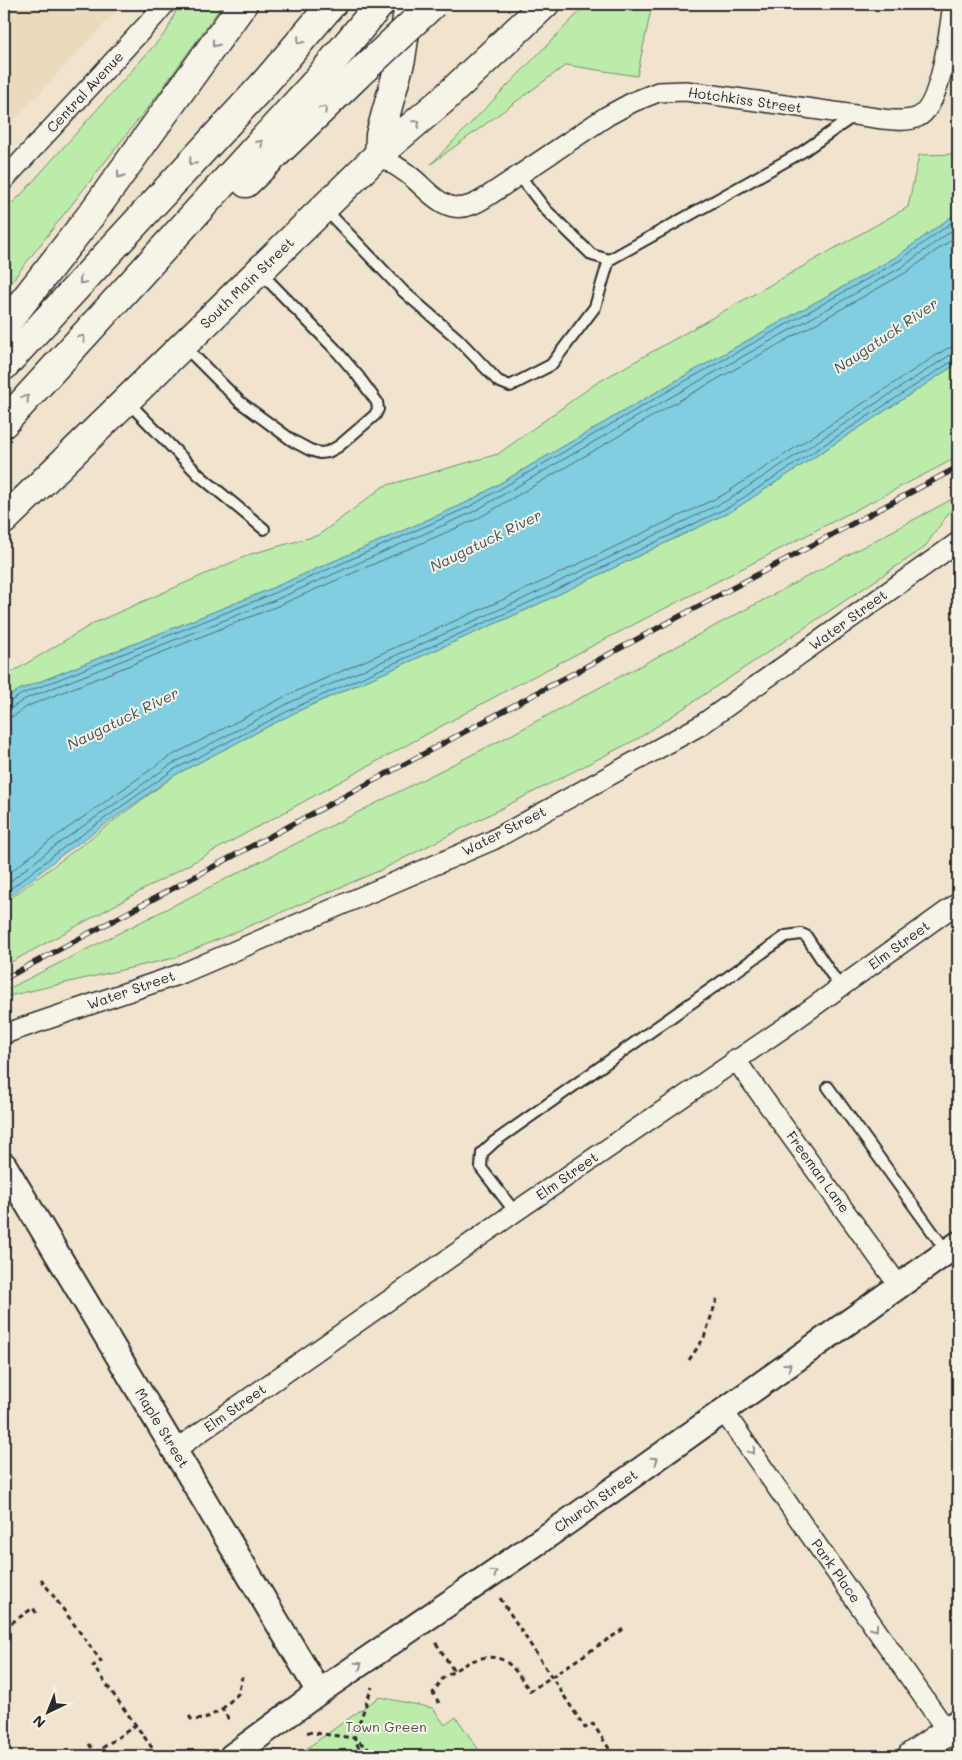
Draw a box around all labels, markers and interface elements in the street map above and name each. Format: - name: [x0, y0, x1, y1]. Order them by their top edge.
- one-way arrow: [298, 35, 306, 44]
- one-way arrow: [212, 38, 221, 47]
- street label: Central Avenue: [42, 47, 127, 136]
- street label: Hotchkiss Street: [687, 82, 803, 117]
- one-way arrow: [318, 106, 327, 115]
- one-way arrow: [411, 120, 420, 129]
- one-way arrow: [254, 140, 263, 149]
- one-way arrow: [189, 156, 198, 165]
- one-way arrow: [117, 169, 125, 178]
- street label: South Main Street: [196, 233, 298, 332]
- one-way arrow: [79, 276, 88, 285]
- water label: Naugatuck River: [829, 293, 942, 378]
- one-way arrow: [76, 334, 85, 343]
- one-way arrow: [20, 395, 29, 404]
- water label: Naugatuck River: [426, 504, 545, 576]
- street label: Water Street: [805, 585, 890, 654]
- water label: Naugatuck River: [63, 682, 182, 754]
- street label: Water Street: [459, 801, 549, 860]
- street label: Elm Street: [864, 916, 933, 973]
- street label: Water Street: [84, 966, 177, 1013]
- street label: Freeman Lane: [782, 1127, 855, 1216]
- street label: Elm Street: [532, 1147, 602, 1204]
- one-way arrow: [782, 1363, 792, 1372]
- street label: Elm Street: [200, 1379, 270, 1436]
- street label: Maple Street: [131, 1384, 194, 1471]
- one-way arrow: [746, 1446, 755, 1455]
- one-way arrow: [649, 1457, 659, 1466]
- street label: Church Street: [550, 1465, 641, 1536]
- street label: Park Place: [807, 1535, 865, 1606]
- one-way arrow: [488, 1570, 497, 1579]
- one-way arrow: [869, 1622, 878, 1632]
- one-way arrow: [354, 1662, 363, 1671]
- north arrow: [22, 1688, 72, 1738]
- text: N: [28, 1711, 49, 1732]
- park label: Town Green: [345, 1717, 427, 1736]

